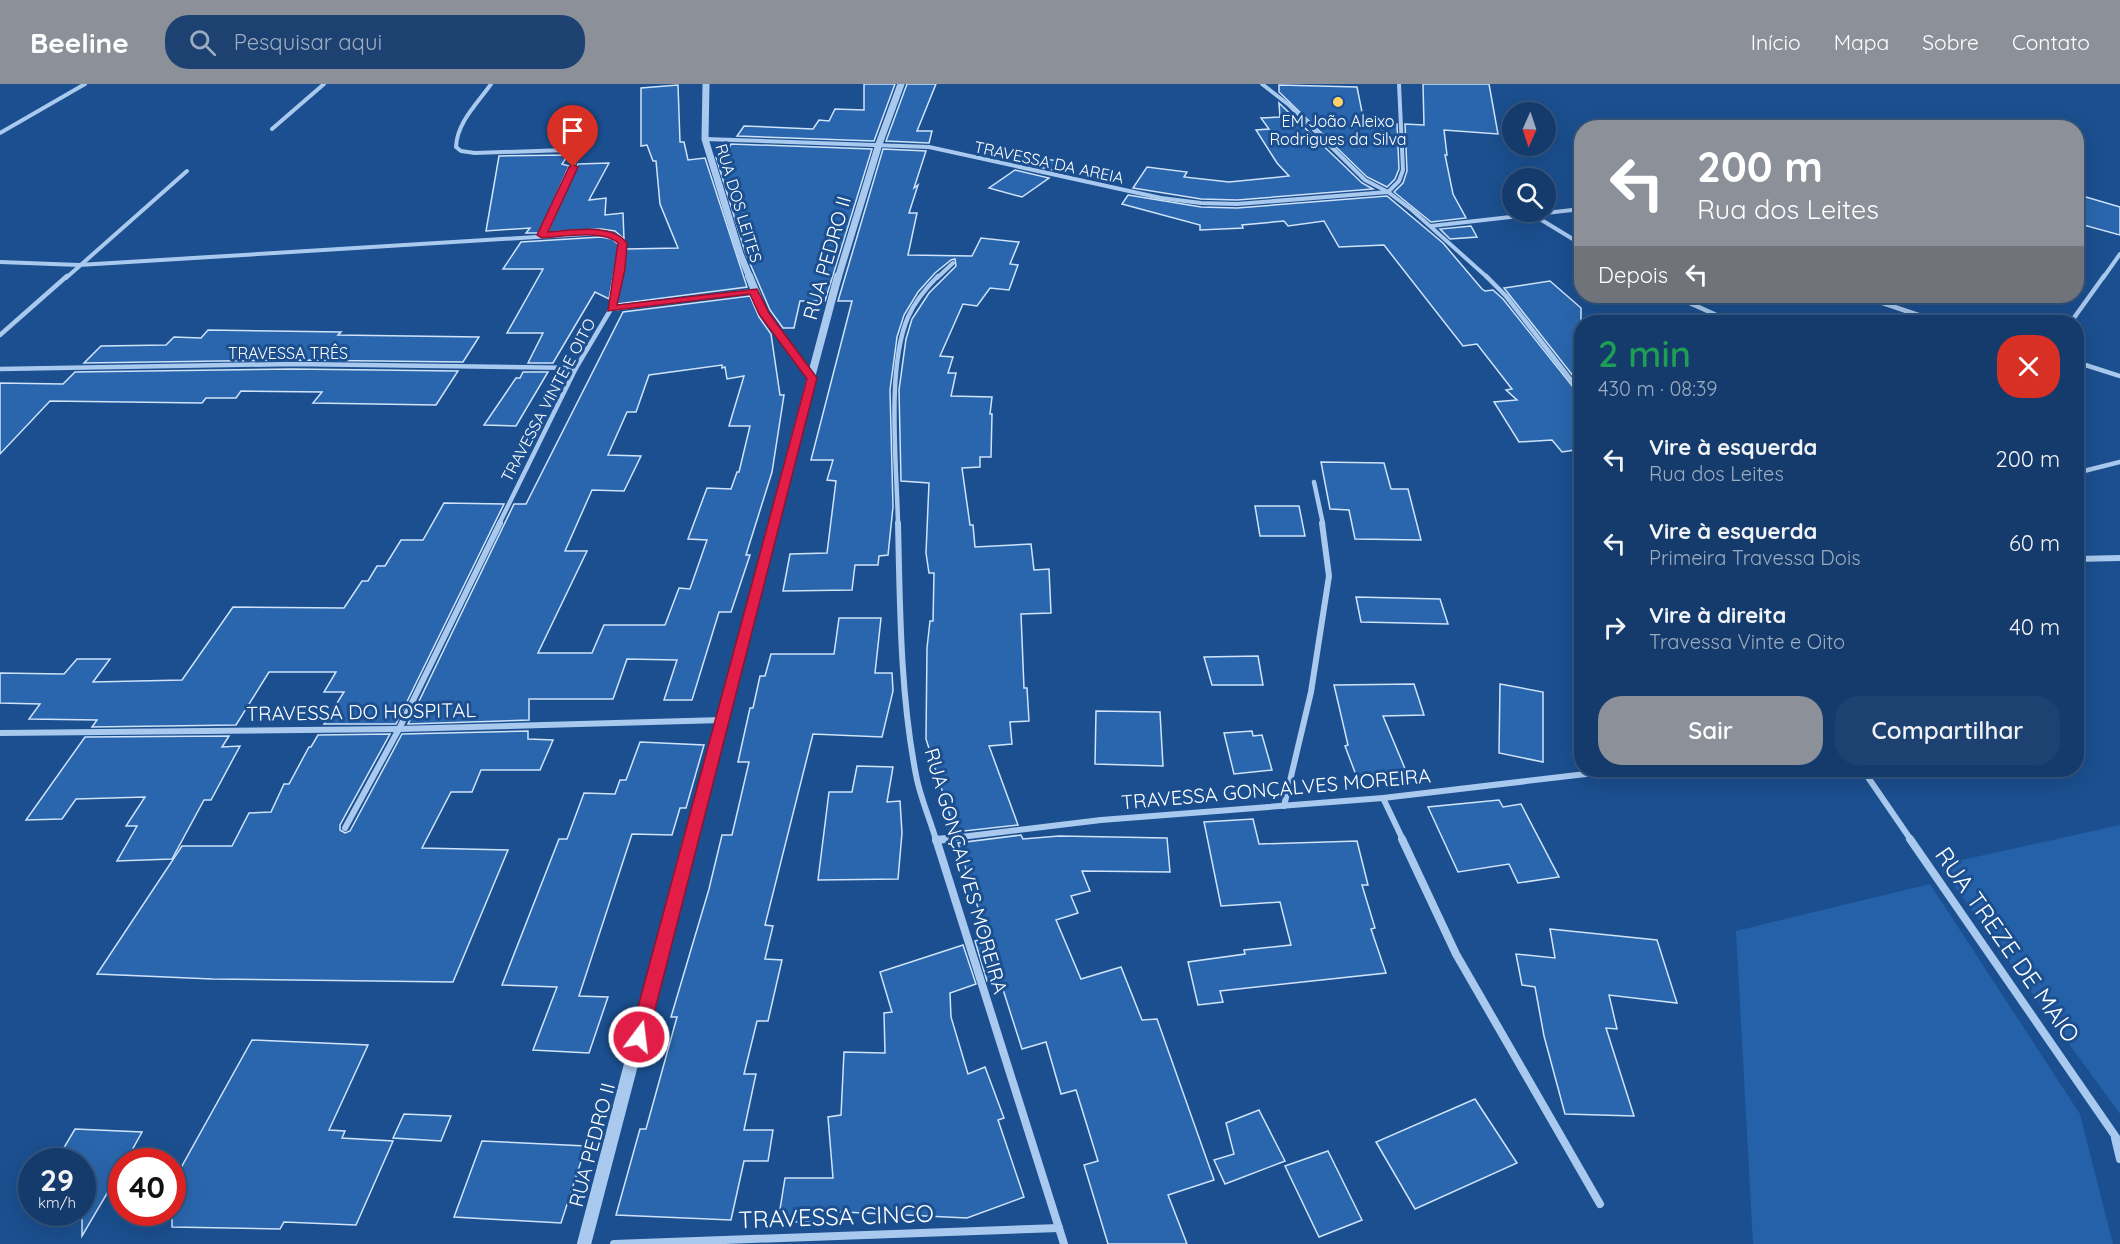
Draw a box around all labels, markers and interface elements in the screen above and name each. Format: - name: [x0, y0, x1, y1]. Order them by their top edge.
- search box: [165, 15, 585, 69]
- text: Beeline: [30, 25, 129, 60]
- icon: search: [186, 26, 219, 59]
- text: Pesquisar aqui: [234, 28, 382, 56]
- text: Início: [1751, 29, 1801, 55]
- text: Mapa: [1834, 29, 1889, 55]
- text: Sobre: [1922, 29, 1979, 55]
- text: Contato: [2012, 29, 2090, 55]
- marker: EM João Aleixo Rodrigues da Silva: [1331, 95, 1345, 109]
- north arrow: [1502, 102, 1556, 156]
- map controls: [1502, 102, 1556, 222]
- pin: [547, 105, 598, 167]
- place label: EM João Aleixo Rodrigues da Silva: [1269, 111, 1407, 149]
- icon: arrive: [556, 114, 589, 147]
- street label: TRAVESSA DA AREIA: [972, 136, 1126, 188]
- text: 200 m: [1697, 140, 1823, 193]
- street label: RUA DOS LEITES: [711, 141, 767, 265]
- icon: left: [1598, 144, 1676, 222]
- button: search: [1502, 168, 1556, 222]
- text: Rua dos Leites: [1697, 192, 1879, 226]
- street label: RUA PEDRO II: [797, 193, 856, 323]
- icon: left: [1680, 258, 1713, 291]
- text: Depois: [1598, 261, 1668, 289]
- street label: TRAVESSA VINTE E OITO: [496, 315, 600, 485]
- text: 2 min: [1598, 331, 1691, 376]
- button: close: [1997, 335, 2060, 398]
- street label: TRAVESSA TRÊS: [228, 343, 348, 363]
- text: 430 m · 08:39: [1598, 376, 1718, 401]
- text: Vire à esquerda: [1649, 433, 1817, 461]
- icon: left: [1598, 443, 1631, 476]
- text: 200 m: [1996, 445, 2060, 473]
- text: Rua dos Leites: [1649, 461, 1784, 486]
- text: Vire à esquerda: [1649, 517, 1817, 545]
- icon: left: [1598, 527, 1631, 560]
- text: 60 m: [2009, 529, 2060, 557]
- text: Primeira Travessa Dois: [1649, 545, 1861, 570]
- text: Vire à direita: [1649, 601, 1786, 629]
- icon: right: [1598, 611, 1631, 644]
- text: 40 m: [2009, 613, 2060, 641]
- text: Travessa Vinte e Oito: [1649, 629, 1845, 654]
- button: Sair: [1598, 696, 1823, 765]
- button: Compartilhar: [1835, 696, 2060, 765]
- street label: TRAVESSA DO HOSPITAL: [246, 697, 476, 726]
- street label: RUA GONÇALVES MOREIRA: [919, 745, 1014, 997]
- street label: TRAVESSA GONÇALVES MOREIRA: [1120, 762, 1432, 815]
- street label: RUA TREZE DE MAIO: [1929, 841, 2087, 1048]
- position arrow: [607, 1005, 671, 1069]
- street label: RUA PEDRO II: [563, 1080, 620, 1210]
- speed limit sign: 40: [108, 1148, 186, 1226]
- text: 29: [40, 1161, 74, 1199]
- text: km/h: [38, 1193, 76, 1212]
- street label: TRAVESSA CINCO: [738, 1198, 934, 1234]

